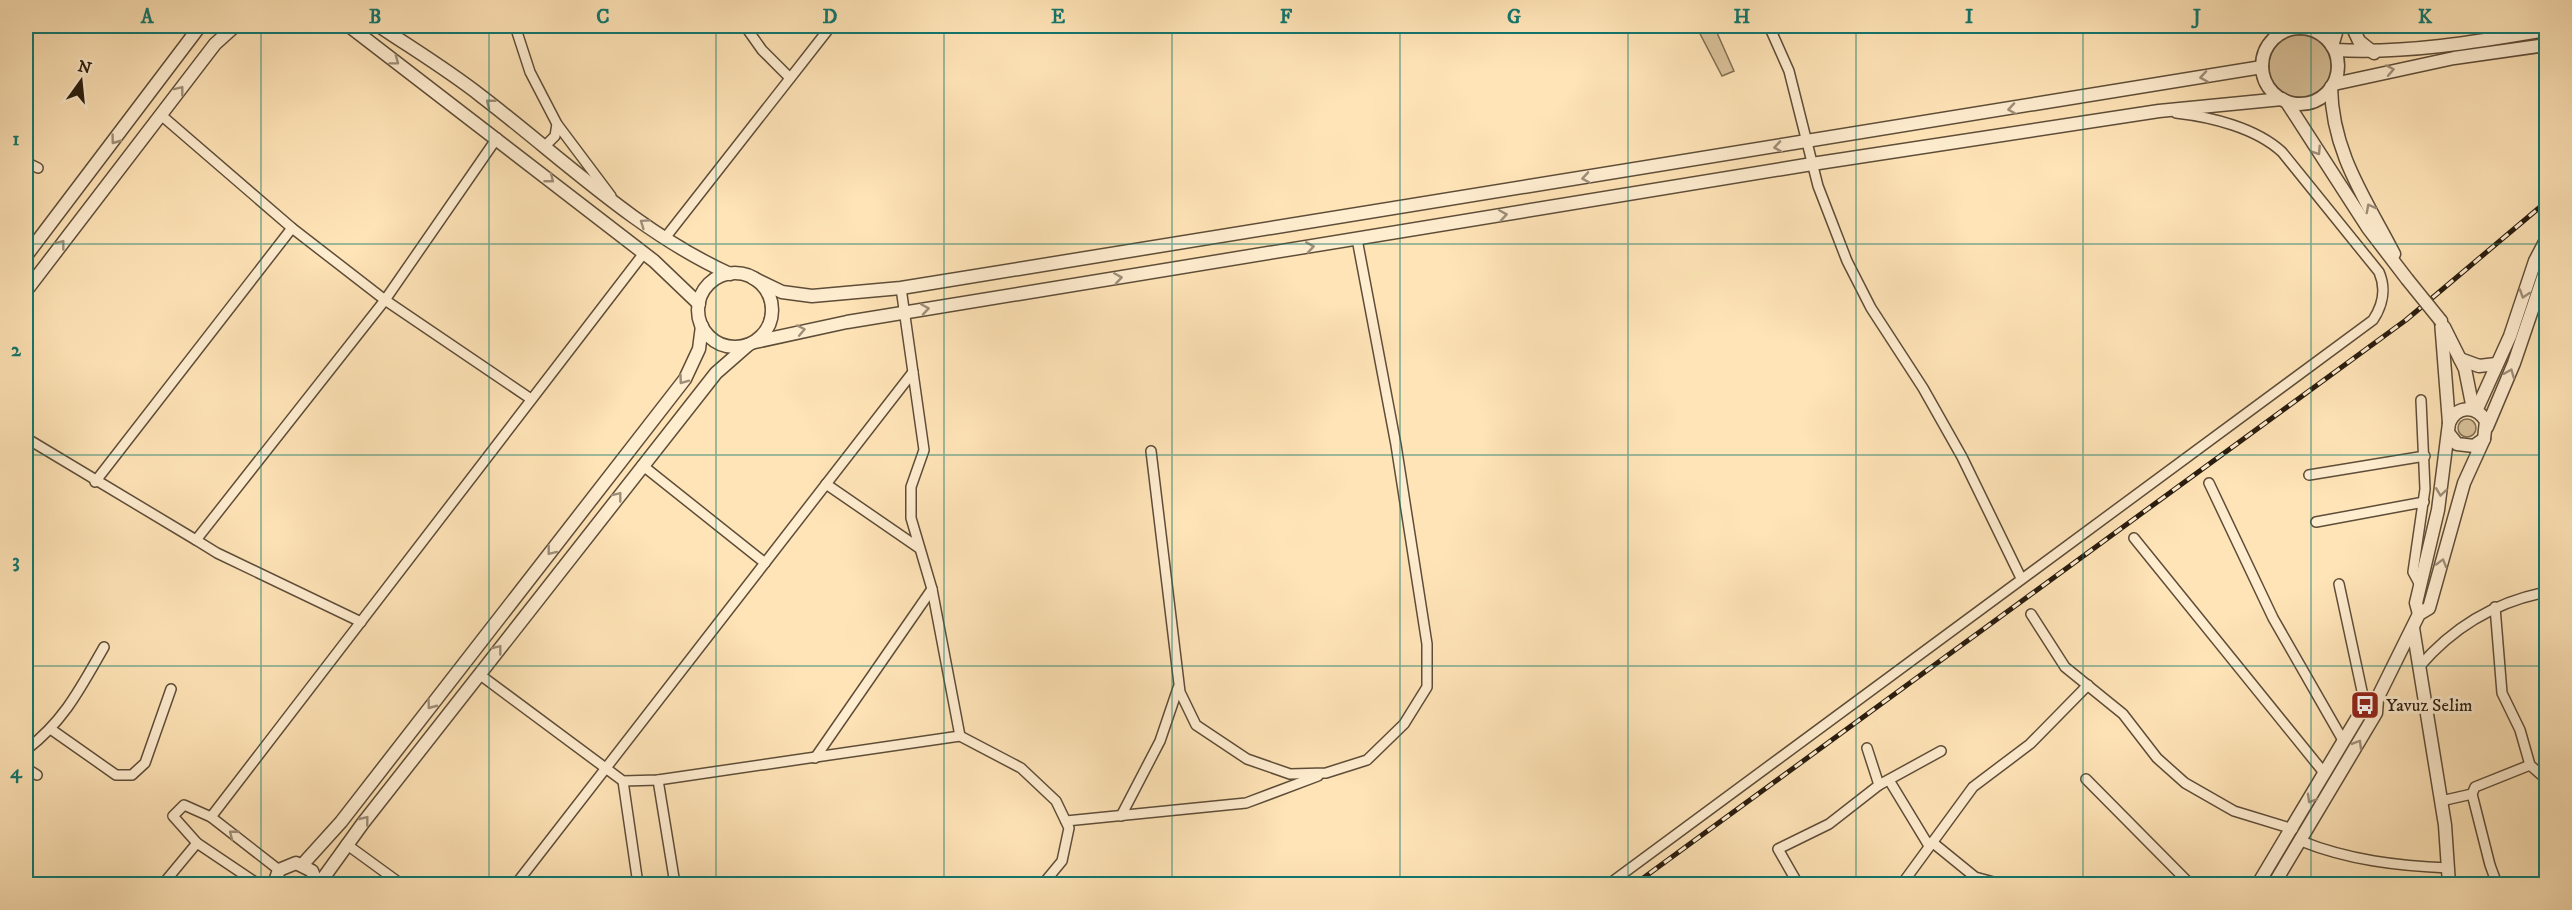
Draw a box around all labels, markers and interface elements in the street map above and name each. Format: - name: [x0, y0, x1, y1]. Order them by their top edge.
- text: A: [140, 5, 155, 30]
- text: B: [369, 5, 381, 30]
- text: C: [596, 5, 610, 30]
- text: D: [823, 5, 838, 30]
- text: E: [1051, 5, 1065, 30]
- text: F: [1280, 5, 1293, 30]
- text: G: [1507, 5, 1521, 30]
- text: H: [1734, 5, 1751, 30]
- text: I: [1965, 5, 1973, 30]
- text: J: [2191, 5, 2201, 30]
- text: K: [2418, 5, 2433, 30]
- north arrow: [51, 51, 111, 111]
- one-way arrow: [389, 53, 400, 64]
- text: N: [76, 56, 94, 79]
- one-way arrow: [2385, 64, 2395, 77]
- one-way arrow: [2200, 70, 2209, 82]
- one-way arrow: [173, 85, 184, 96]
- one-way arrow: [486, 100, 497, 111]
- one-way arrow: [2007, 102, 2017, 114]
- text: 1: [12, 127, 20, 152]
- one-way arrow: [111, 133, 122, 144]
- one-way arrow: [1774, 140, 1784, 153]
- one-way arrow: [2310, 144, 2321, 155]
- one-way arrow: [543, 172, 554, 183]
- one-way arrow: [1581, 172, 1590, 184]
- one-way arrow: [2366, 204, 2377, 214]
- one-way arrow: [1497, 209, 1507, 222]
- one-way arrow: [640, 219, 651, 230]
- one-way arrow: [54, 240, 65, 251]
- one-way arrow: [1306, 241, 1315, 253]
- one-way arrow: [1113, 272, 1123, 285]
- one-way arrow: [2518, 288, 2531, 298]
- one-way arrow: [921, 304, 930, 316]
- one-way arrow: [795, 324, 805, 337]
- text: 2: [11, 338, 22, 363]
- one-way arrow: [2503, 369, 2515, 380]
- one-way arrow: [679, 374, 690, 385]
- one-way arrow: [2435, 488, 2448, 497]
- one-way arrow: [610, 491, 621, 502]
- one-way arrow: [548, 544, 559, 555]
- text: 3: [12, 549, 20, 574]
- one-way arrow: [2435, 558, 2447, 569]
- one-way arrow: [490, 645, 501, 656]
- bus stop icon: Yavuz Selim: [2349, 689, 2381, 721]
- place label: Yavuz Selim: [2386, 695, 2473, 717]
- one-way arrow: [427, 698, 438, 709]
- one-way arrow: [2351, 740, 2362, 750]
- text: 4: [10, 760, 23, 785]
- one-way arrow: [2307, 793, 2318, 803]
- one-way arrow: [358, 816, 369, 827]
- one-way arrow: [229, 830, 240, 841]

